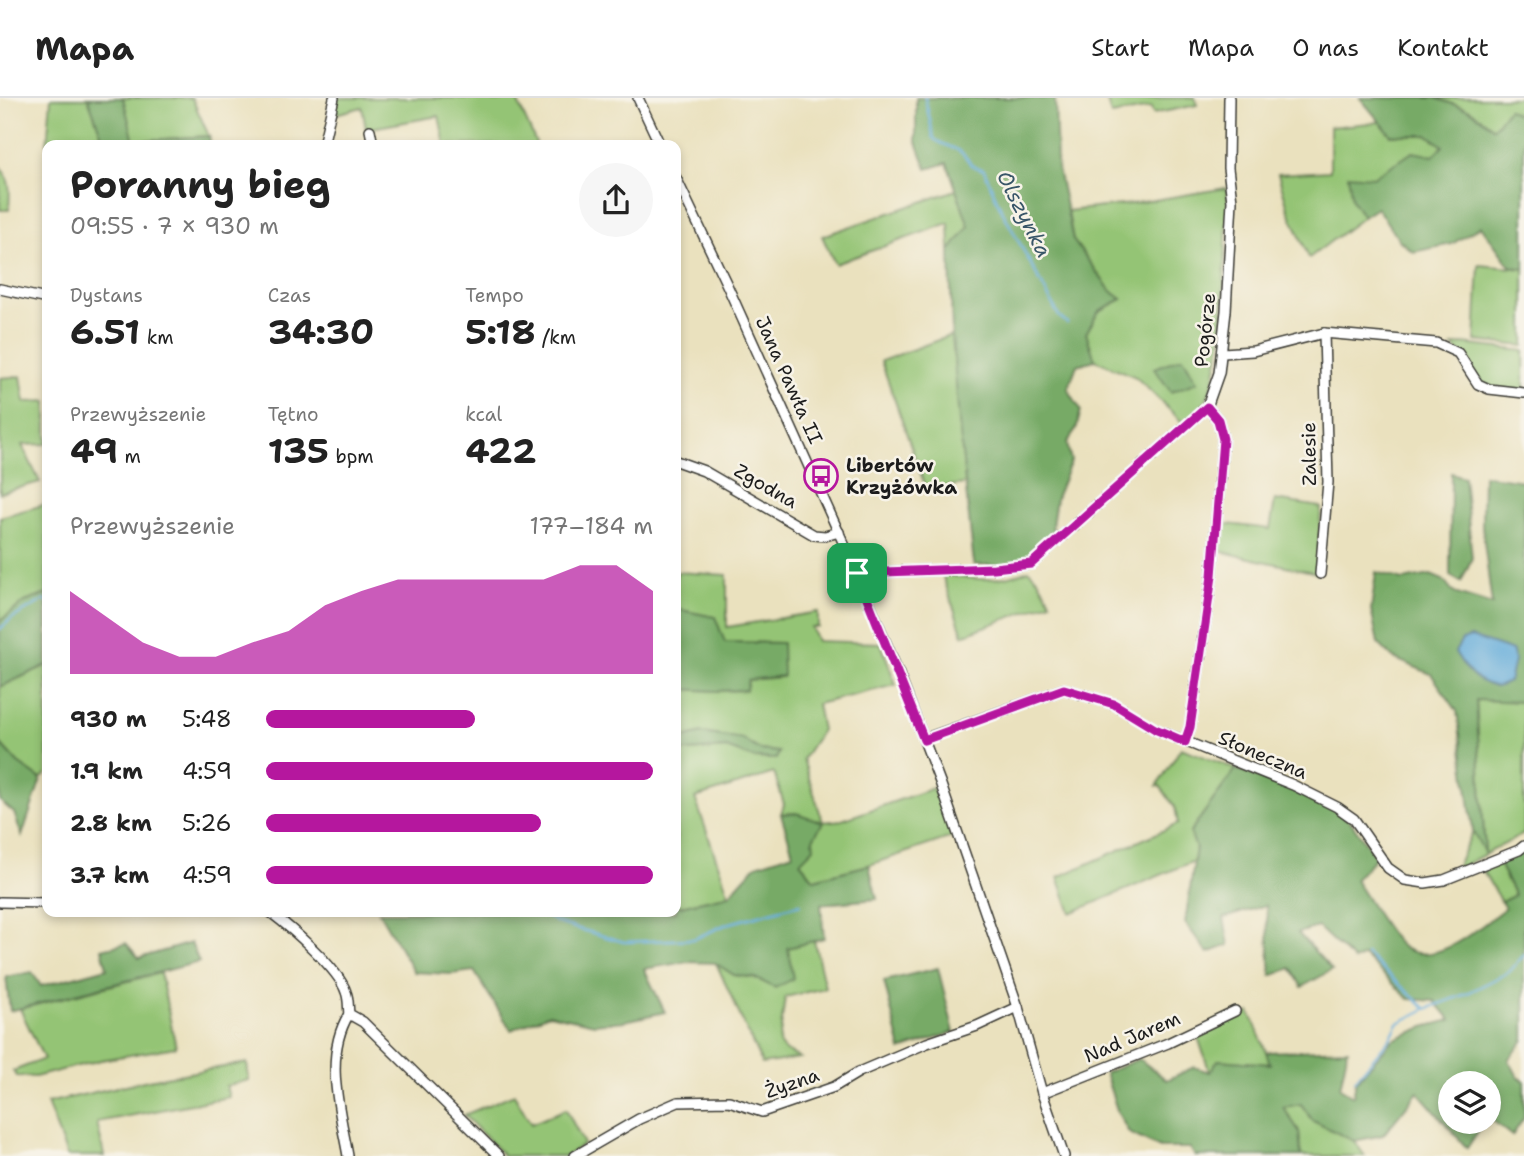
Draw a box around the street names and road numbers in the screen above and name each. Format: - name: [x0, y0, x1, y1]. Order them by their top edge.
- street label: Pogórze: [1189, 292, 1221, 368]
- street label: Jana Pawła II: [750, 312, 828, 448]
- street label: Zalesie: [1296, 422, 1322, 486]
- street label: Zgodna: [730, 458, 802, 514]
- street label: Słoneczna: [1215, 725, 1311, 785]
- street label: Nad Jarem: [1080, 1006, 1184, 1068]
- street label: Żyzna: [762, 1062, 823, 1104]

